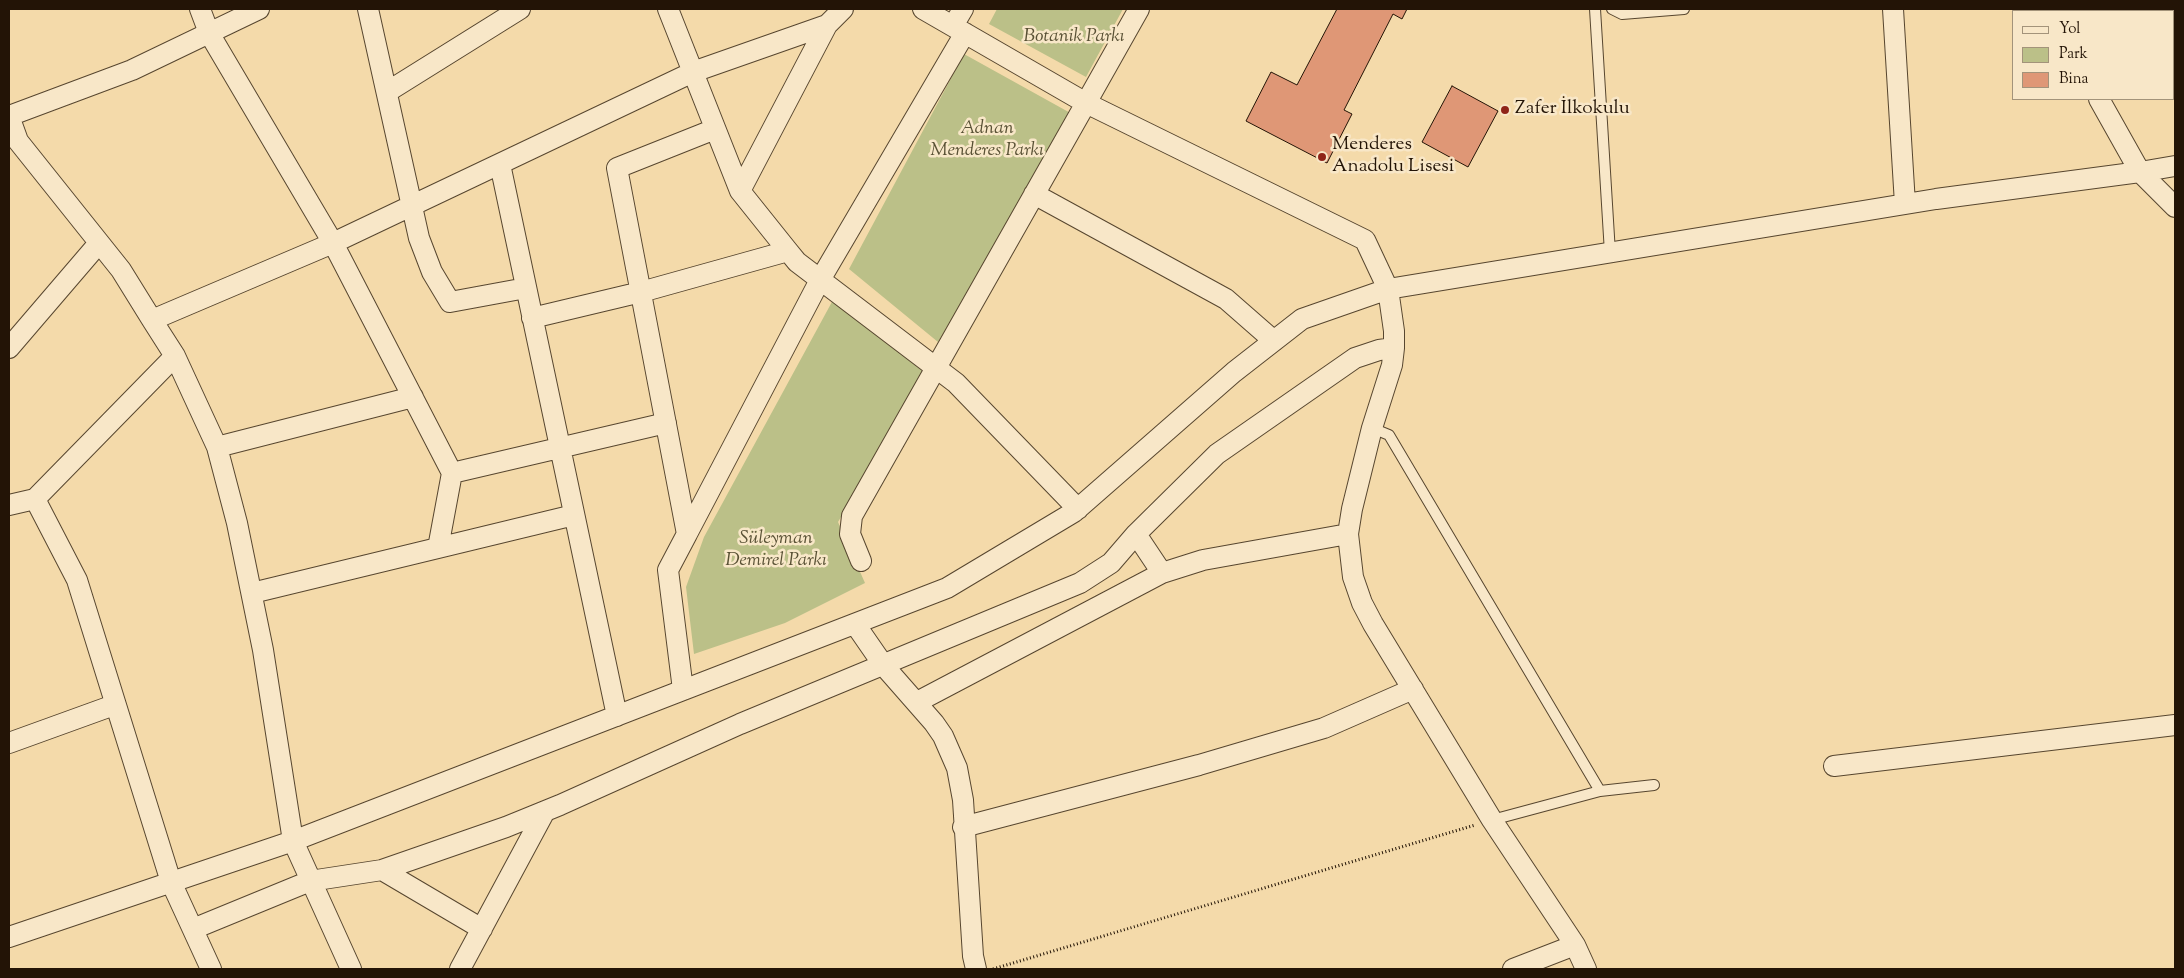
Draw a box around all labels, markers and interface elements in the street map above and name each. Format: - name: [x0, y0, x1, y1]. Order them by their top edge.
- legend: [2012, 10, 2174, 100]
- text: Yol: [2059, 19, 2081, 40]
- park label: Botanik Parkı: [1023, 27, 1125, 49]
- text: Park: [2059, 44, 2088, 65]
- text: Bina: [2059, 69, 2089, 90]
- place label: Zafer İlkokulu: [1515, 99, 1630, 121]
- marker: Zafer İlkokulu: [1499, 104, 1511, 116]
- park label: Adnan Menderes Parkı: [930, 119, 1044, 163]
- place label: Menderes Anadolu Lisesi: [1332, 135, 1454, 179]
- marker: Menderes Anadolu Lisesi: [1316, 151, 1328, 163]
- park label: Süleyman Demirel Parkı: [725, 529, 827, 573]

